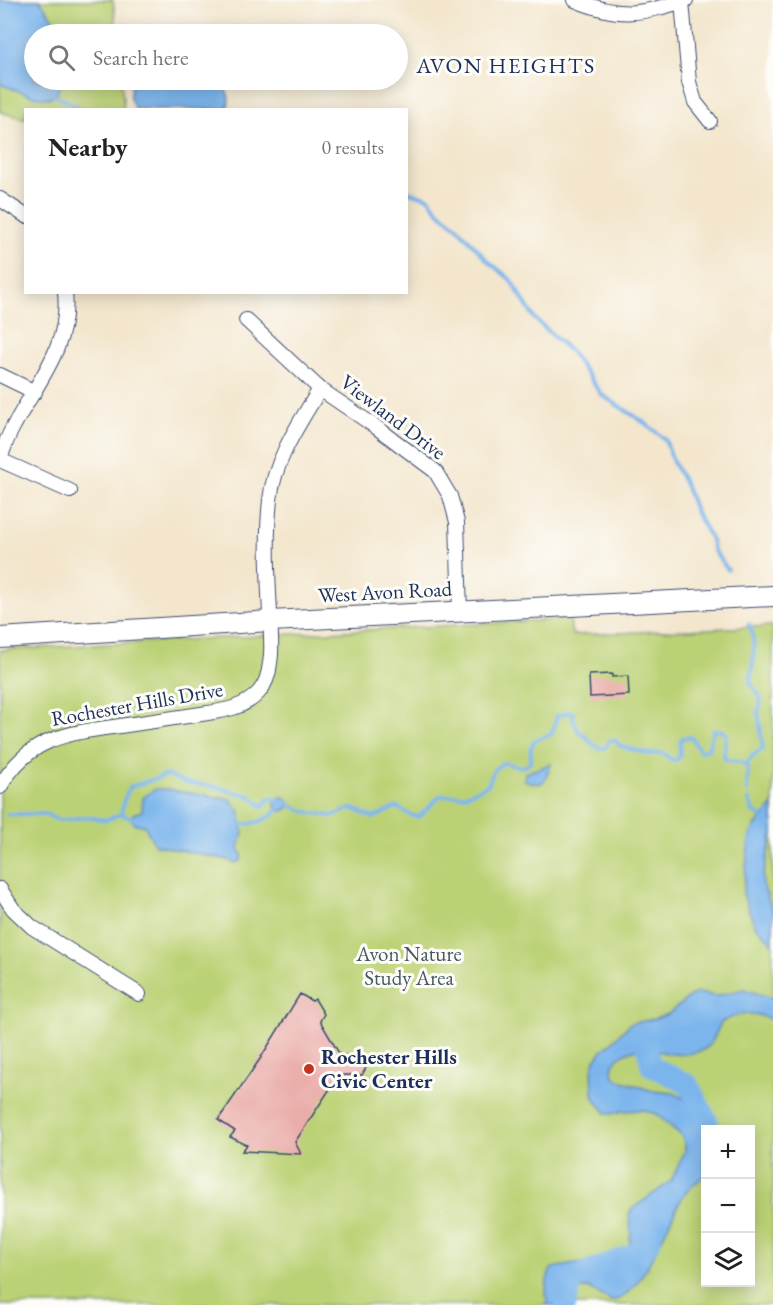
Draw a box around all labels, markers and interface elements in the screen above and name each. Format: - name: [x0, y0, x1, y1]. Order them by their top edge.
- search box: [24, 24, 408, 90]
- icon: search: [45, 41, 78, 74]
- text: Search here: [93, 43, 188, 72]
- district label: AVON HEIGHTS: [415, 51, 596, 80]
- text: Nearby: [48, 130, 128, 164]
- text: 0 results: [321, 134, 384, 160]
- street label: Viewland Drive: [335, 368, 452, 465]
- street label: West Avon Road: [317, 574, 453, 608]
- street label: Rochester Hills Drive: [49, 675, 225, 732]
- park label: Avon Nature Study Area: [355, 940, 462, 991]
- place label: Rochester Hills Civic Center: [321, 1043, 457, 1094]
- marker: Rochester Hills Civic Center: [302, 1062, 316, 1076]
- map controls: [701, 1125, 755, 1287]
- button: +: [701, 1125, 755, 1179]
- button: −: [701, 1179, 755, 1233]
- button: layers: [701, 1233, 755, 1287]

